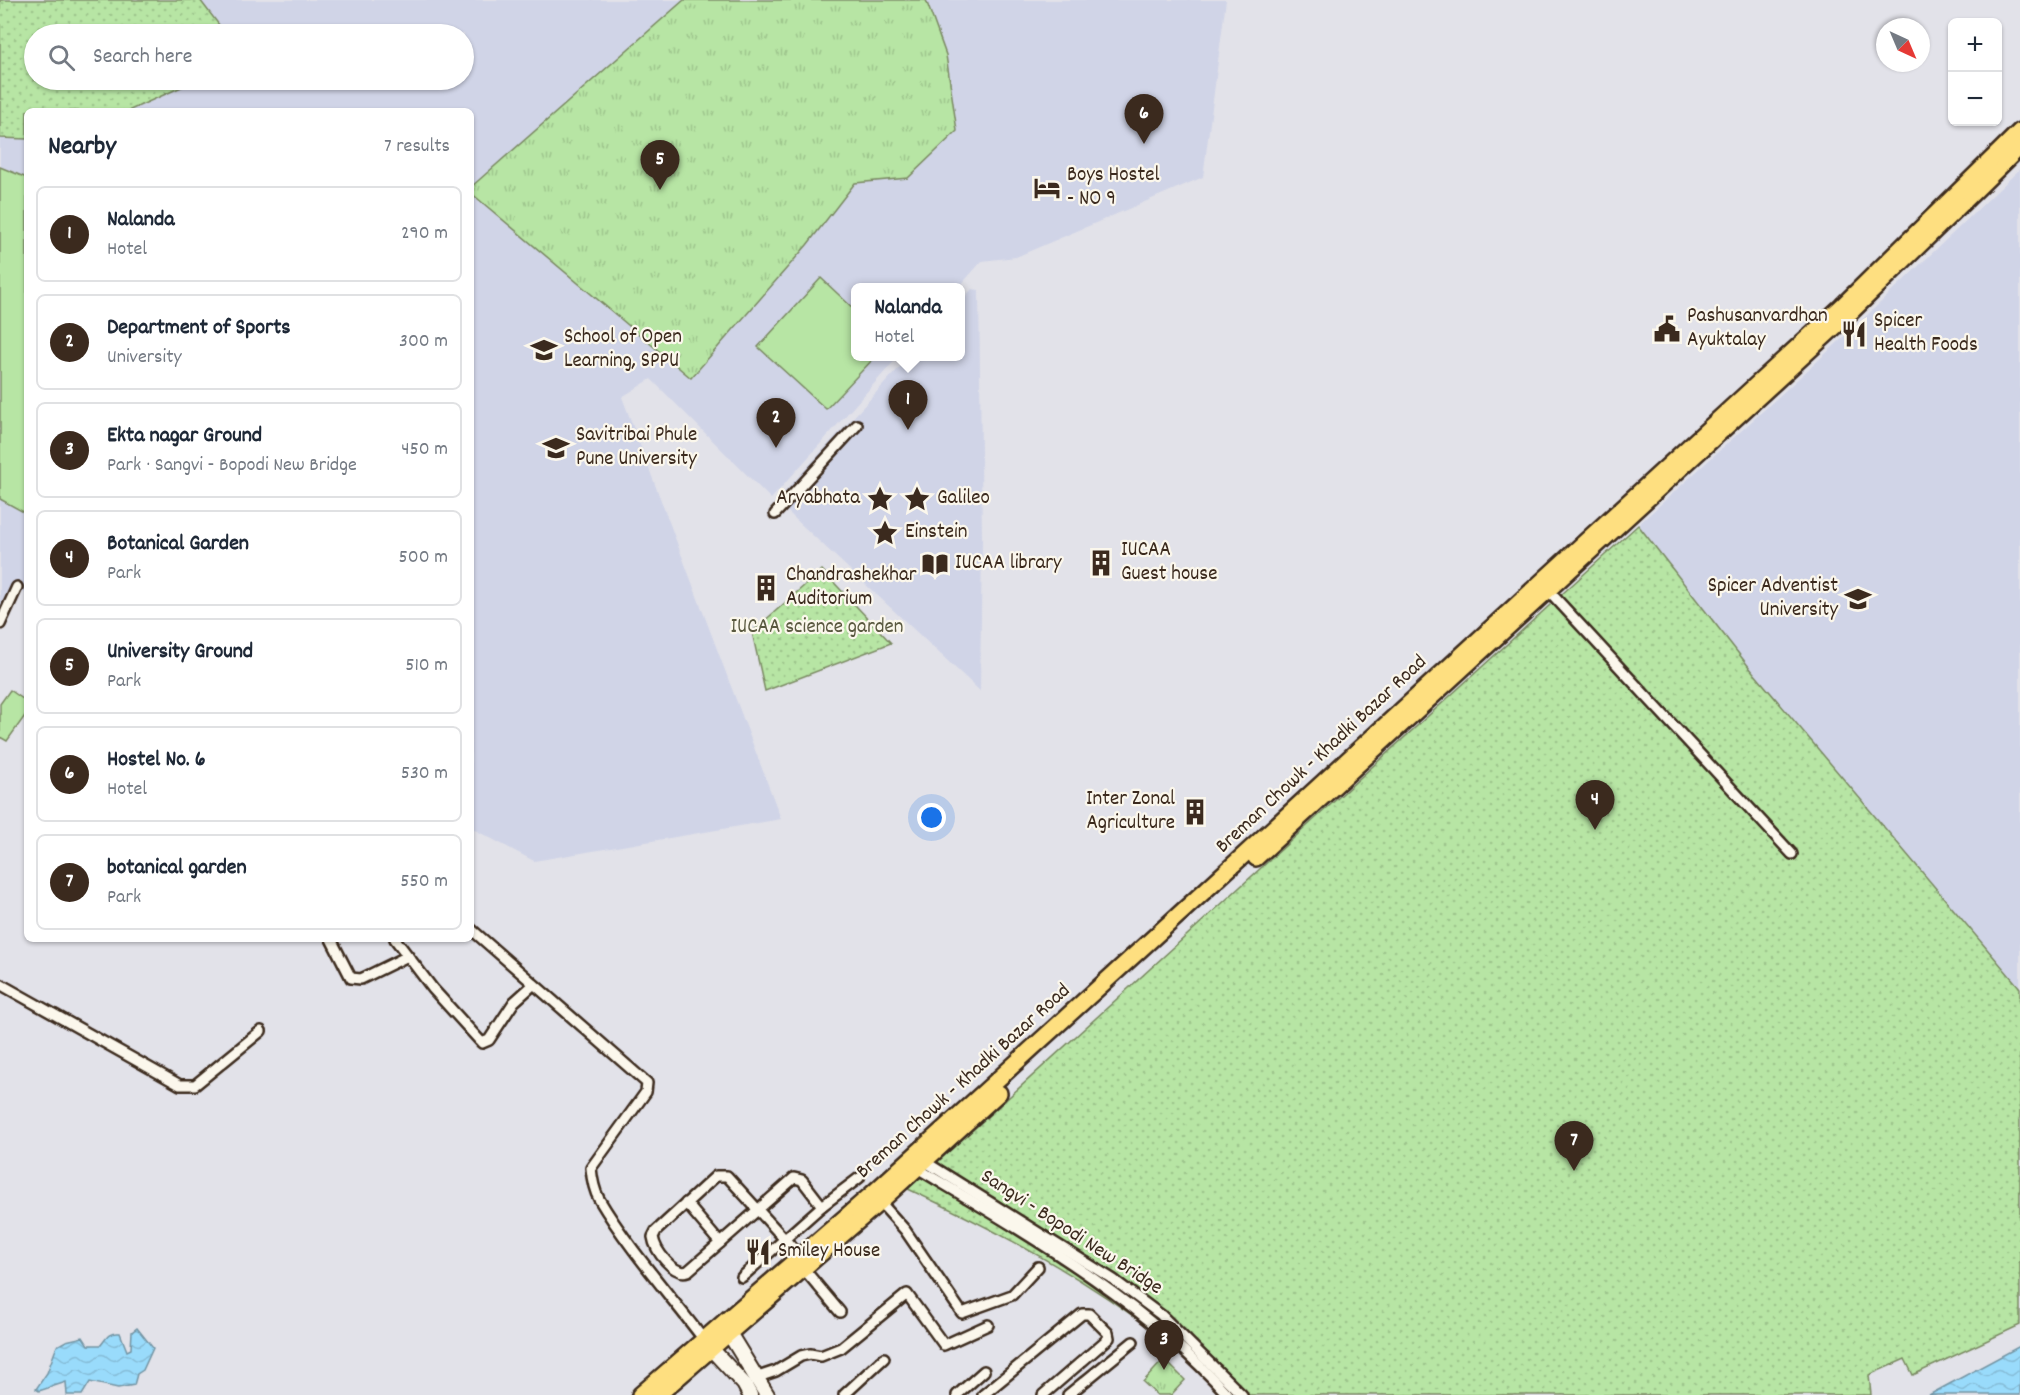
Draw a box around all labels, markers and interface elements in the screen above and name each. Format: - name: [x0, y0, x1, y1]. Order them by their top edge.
- north arrow: [1876, 18, 1930, 72]
- map controls: [1948, 18, 2002, 126]
- button: +: [1948, 18, 2002, 72]
- search box: [24, 24, 474, 90]
- icon: search: [45, 41, 78, 74]
- text: Search here: [93, 42, 192, 73]
- button: −: [1948, 72, 2002, 126]
- pin: 6: [1124, 94, 1164, 144]
- text: Nearby: [48, 129, 116, 166]
- text: 7 results: [384, 133, 450, 161]
- pin: 5: [640, 140, 680, 190]
- place label: Boys Hostel - NO 9: [1067, 161, 1159, 215]
- hotel icon: Boys Hostel - NO 9: [1032, 173, 1062, 203]
- text: Nalanda: [107, 205, 175, 236]
- text: 1: [67, 220, 72, 248]
- text: 290 m: [401, 220, 448, 248]
- text: Hotel: [107, 236, 147, 264]
- popup: [851, 283, 965, 361]
- text: Nalanda: [874, 293, 942, 324]
- place label: Pashusanvardhan Ayuktalay: [1687, 302, 1828, 356]
- place label: Spicer Health Foods: [1874, 307, 1978, 361]
- text: Department of Sports: [107, 313, 291, 344]
- public building icon: Pashusanvardhan Ayuktalay: [1652, 314, 1682, 344]
- restaurant icon: Spicer Health Foods: [1839, 319, 1869, 349]
- place label: School of Open Learning, SPPU: [564, 323, 682, 377]
- text: Hotel: [874, 324, 914, 352]
- text: 2: [65, 328, 74, 356]
- text: 300 m: [399, 328, 448, 356]
- school or university icon: School of Open Learning, SPPU: [529, 335, 559, 365]
- text: University: [107, 344, 182, 372]
- pin: 1: [888, 380, 928, 430]
- pin: 2: [756, 398, 796, 448]
- text: Ekta nagar Ground: [107, 421, 262, 452]
- place label: Savitribai Phule Pune University: [576, 421, 697, 475]
- school or university icon: Savitribai Phule Pune University: [541, 433, 571, 463]
- text: 3: [65, 436, 74, 464]
- text: 450 m: [401, 436, 448, 464]
- text: Park · Sangvi - Bopodi New Bridge: [107, 452, 357, 480]
- place label: Aryabhata: [776, 484, 861, 514]
- place icon: Aryabhata: [865, 484, 895, 514]
- place icon: Galileo: [902, 484, 932, 514]
- place label: Galileo: [937, 484, 990, 514]
- place icon: Einstein: [870, 518, 900, 548]
- place label: Einstein: [905, 518, 967, 548]
- text: Botanical Garden: [107, 529, 249, 560]
- place label: IUCAA Guest house: [1121, 536, 1217, 590]
- text: 4: [65, 544, 74, 572]
- text: 500 m: [399, 544, 448, 572]
- building icon: IUCAA Guest house: [1086, 548, 1116, 578]
- library icon: IUCAA library: [920, 549, 950, 579]
- place label: IUCAA library: [955, 549, 1062, 579]
- text: Park: [107, 560, 141, 588]
- place label: Chandrashekhar Auditorium: [786, 561, 917, 615]
- place label: Spicer Adventist University: [1708, 572, 1838, 626]
- building icon: Chandrashekhar Auditorium: [751, 573, 781, 603]
- school or university icon: Spicer Adventist University: [1843, 584, 1873, 614]
- park label: IUCAA science garden: [731, 613, 903, 643]
- text: University Ground: [107, 637, 253, 668]
- street label: Breman Chowk - Khadki Bazar Road: [1209, 649, 1435, 861]
- text: 5: [65, 652, 74, 680]
- text: 510 m: [405, 652, 448, 680]
- text: Park: [107, 668, 141, 696]
- text: Hostel No. 6: [107, 745, 206, 776]
- text: 6: [65, 760, 74, 788]
- text: 530 m: [401, 760, 448, 788]
- text: Hotel: [107, 776, 147, 804]
- pin: 4: [1576, 780, 1614, 830]
- place label: Inter Zonal Agriculture: [1086, 785, 1175, 839]
- building icon: Inter Zonal Agriculture: [1180, 797, 1210, 827]
- your location: [917, 803, 946, 832]
- text: botanical garden: [107, 853, 247, 884]
- text: 7: [66, 868, 73, 896]
- text: 550 m: [400, 868, 448, 896]
- text: Park: [107, 884, 141, 912]
- street label: Breman Chowk - Khadki Bazar Road: [850, 977, 1078, 1187]
- pin: 7: [1554, 1122, 1594, 1171]
- street label: Sangvi - Bopodi New Bridge: [974, 1163, 1168, 1303]
- restaurant icon: Smiley House: [743, 1237, 773, 1267]
- place label: Smiley House: [778, 1237, 880, 1267]
- pin: 3: [1144, 1320, 1184, 1370]

